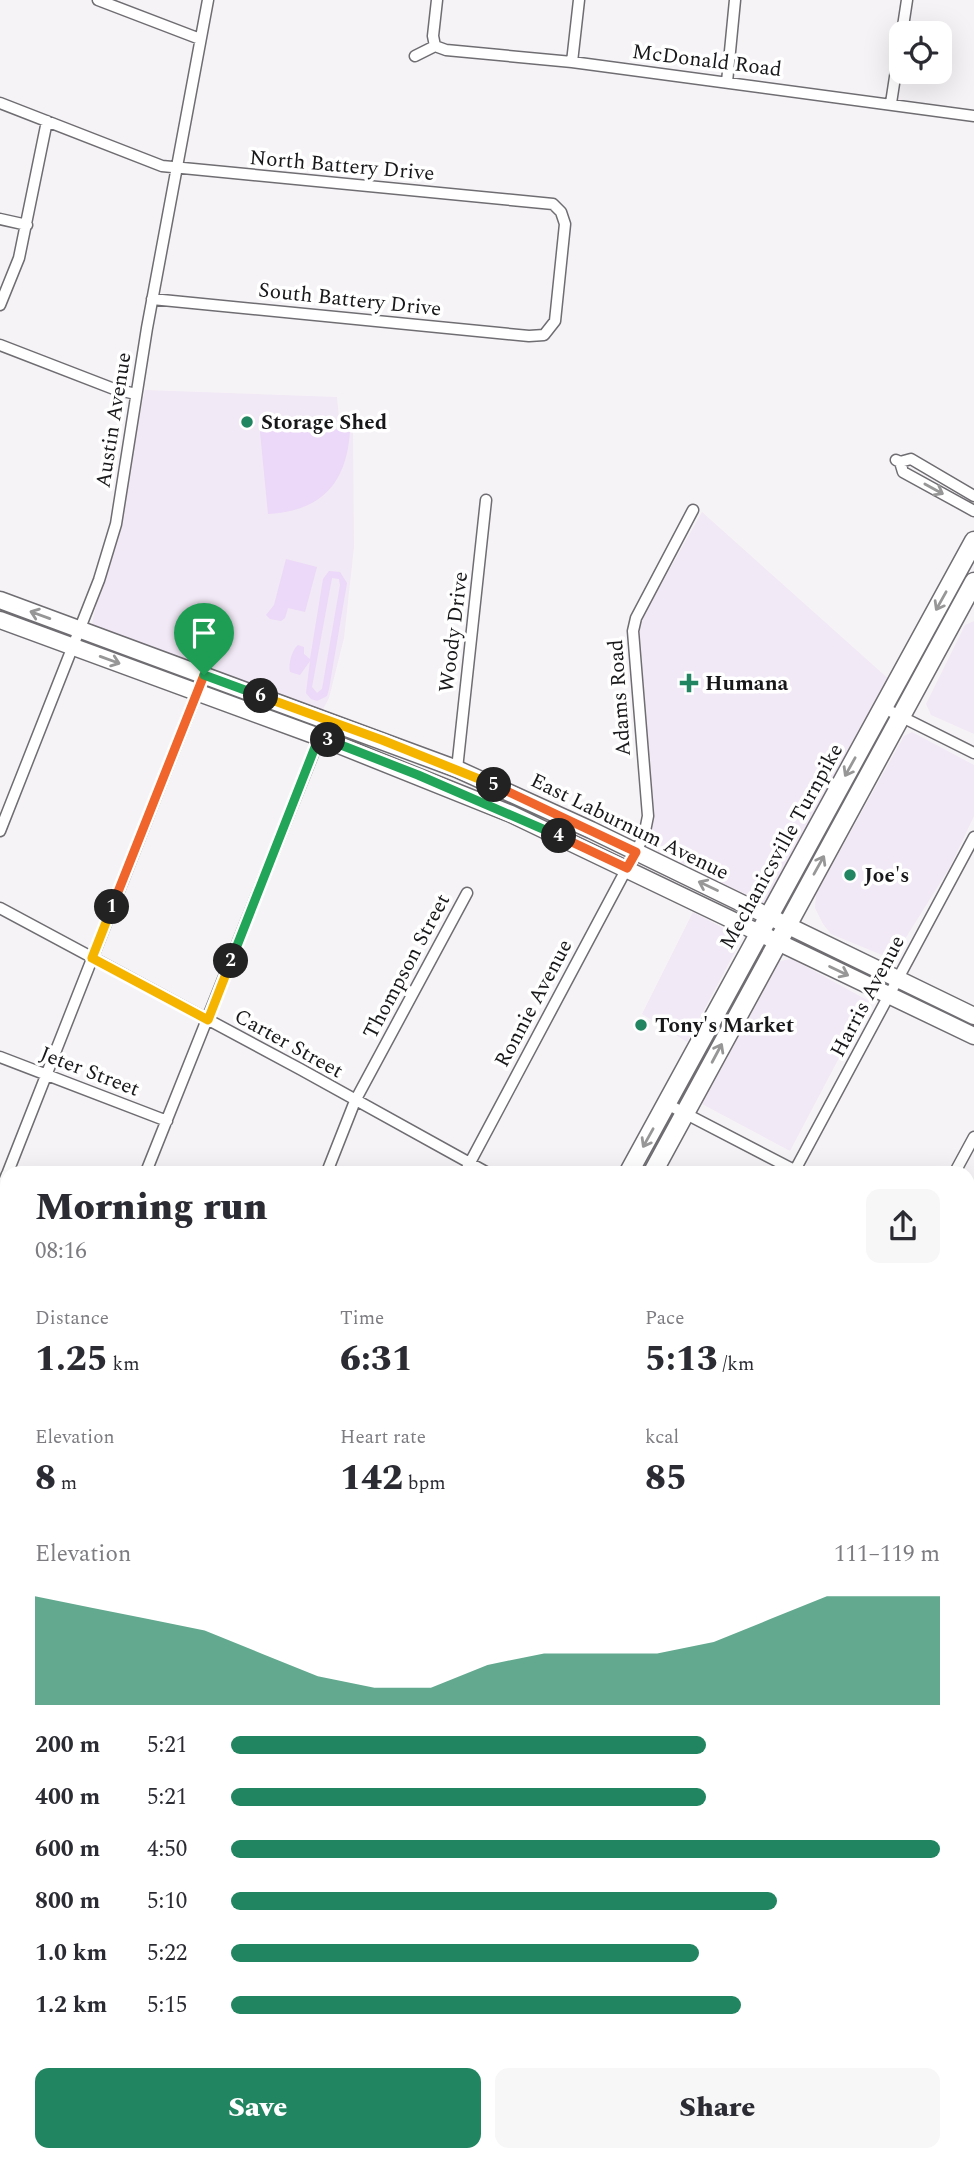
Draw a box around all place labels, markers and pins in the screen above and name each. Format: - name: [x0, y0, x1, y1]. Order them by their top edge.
- place label: Storage Shed: [261, 407, 387, 439]
- marker: Storage Shed: [239, 414, 255, 430]
- pin: [174, 603, 234, 675]
- place label: Humana: [705, 668, 789, 700]
- marker: Humana: [679, 673, 699, 693]
- pin: 6: [244, 678, 278, 714]
- pin: 3: [310, 722, 346, 758]
- pin: 5: [476, 768, 512, 802]
- pin: 4: [542, 818, 576, 854]
- place label: Joe's: [864, 860, 909, 892]
- marker: Joe's: [842, 867, 858, 883]
- pin: 1: [94, 890, 130, 925]
- pin: 2: [214, 944, 248, 978]
- place label: Tony's Market: [655, 1010, 794, 1042]
- marker: Tony's Market: [633, 1017, 649, 1033]

